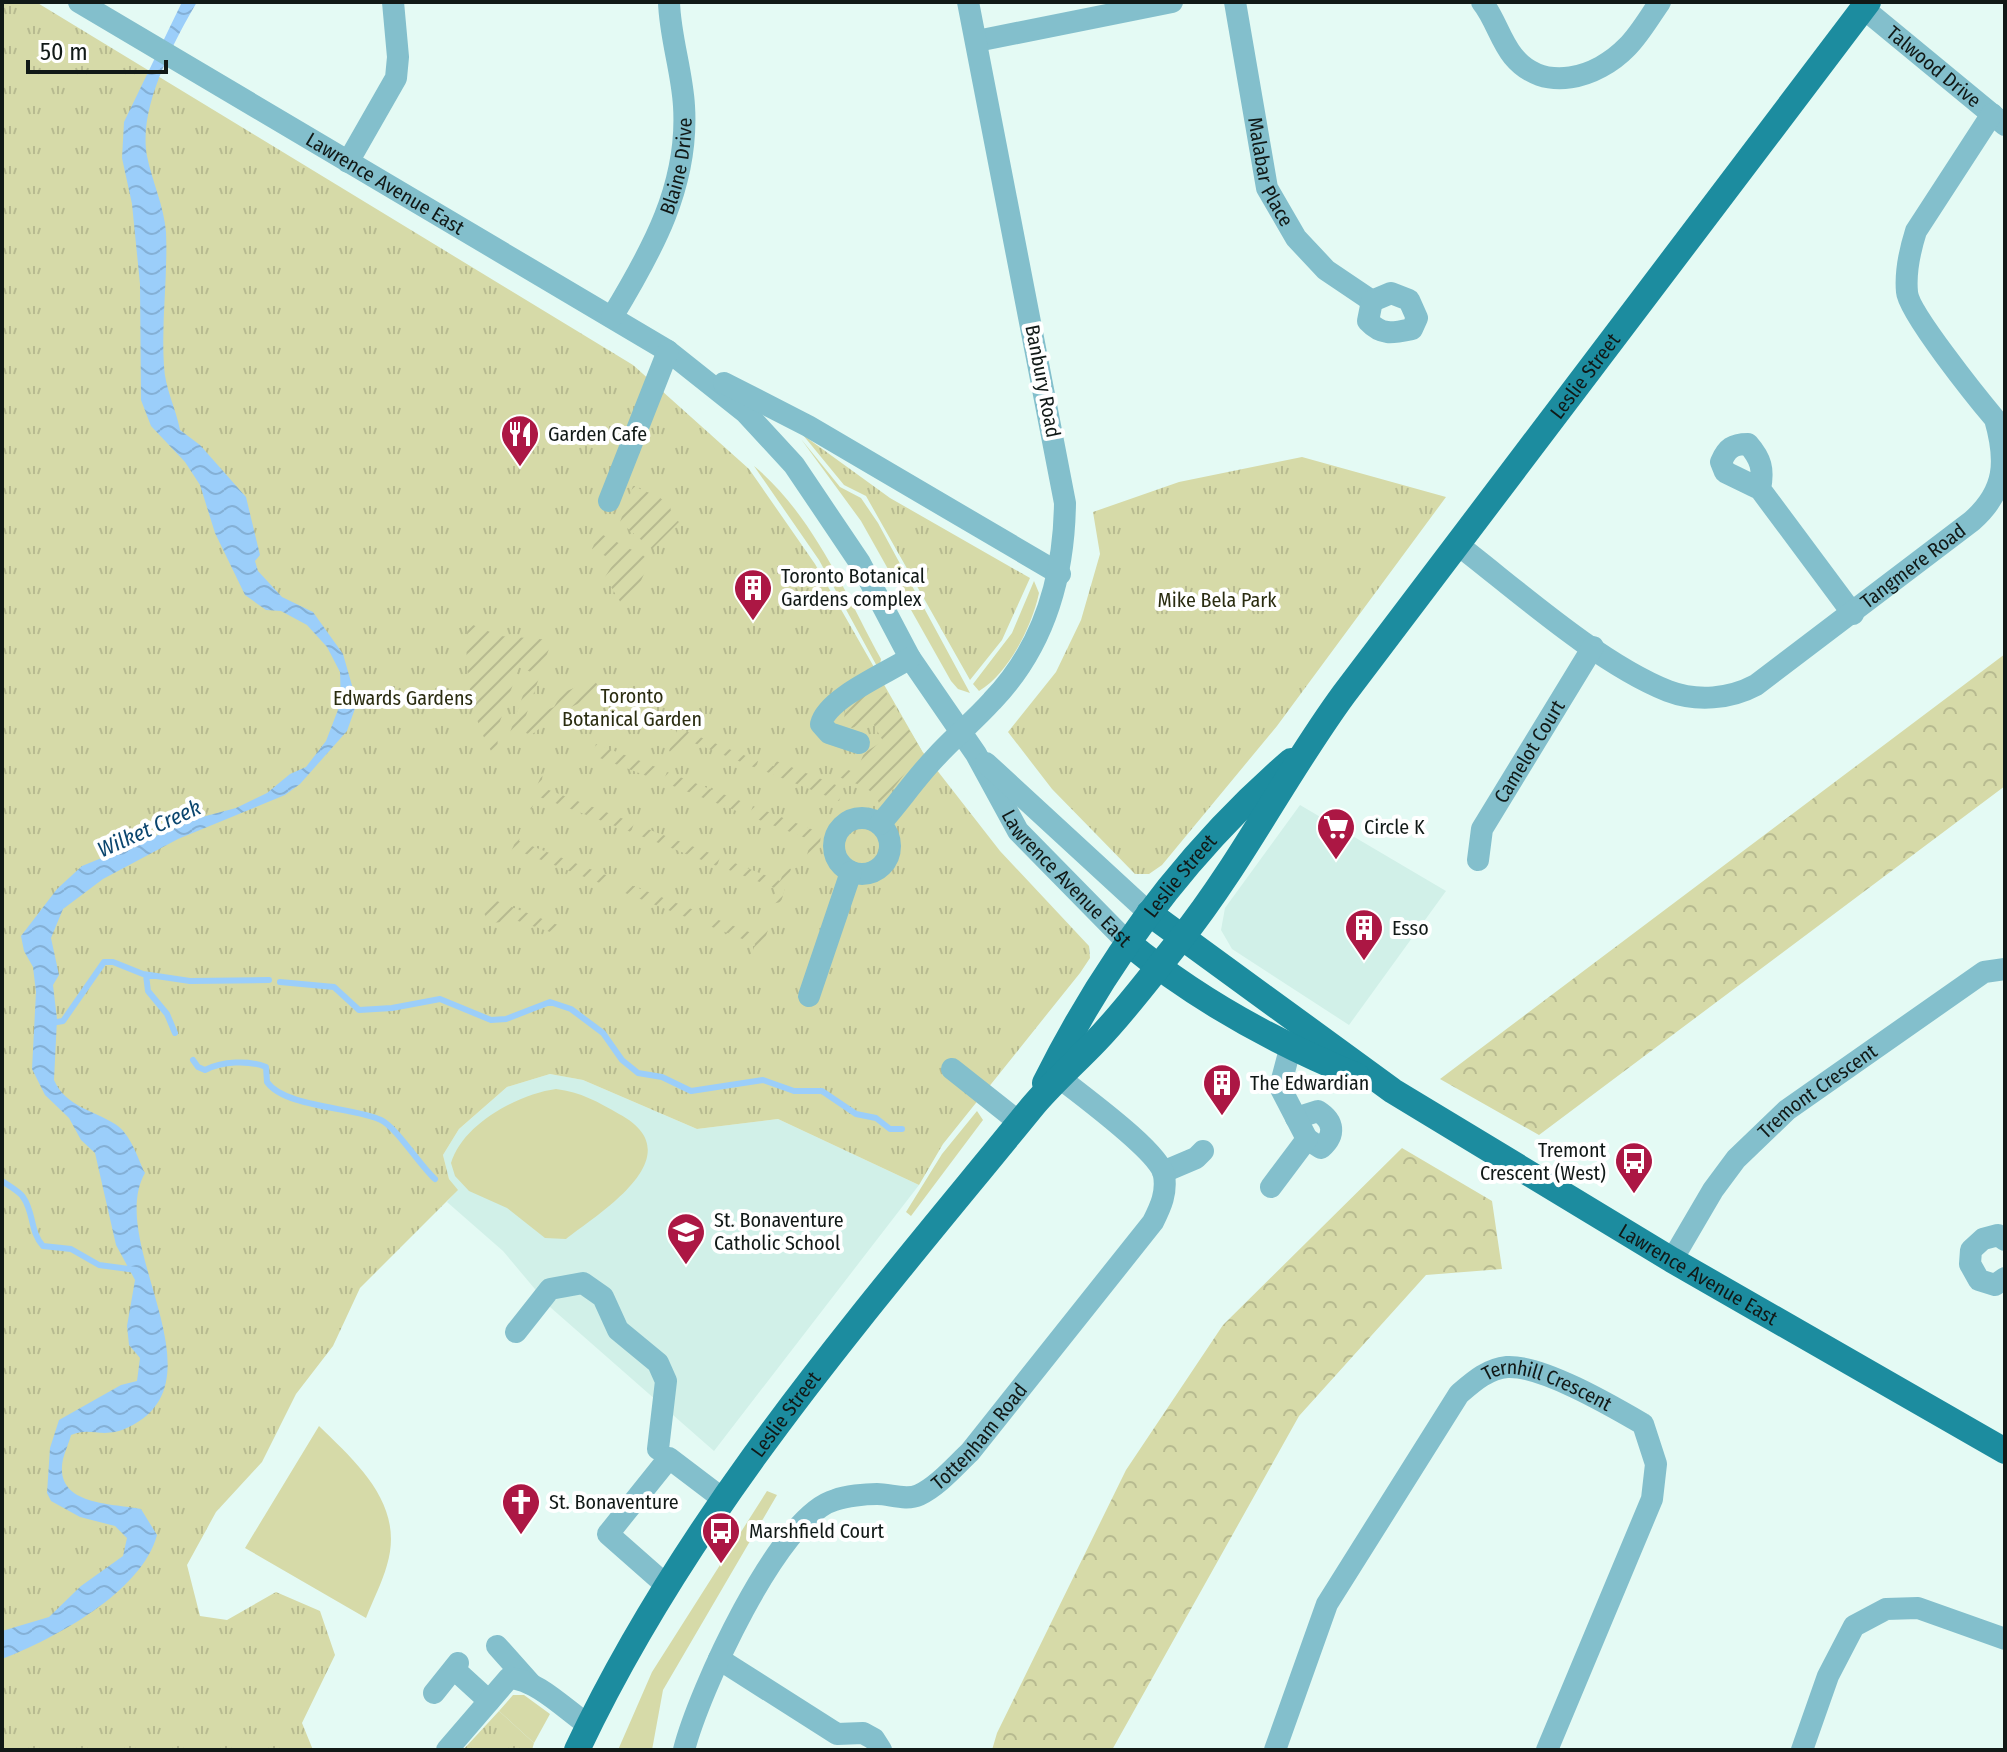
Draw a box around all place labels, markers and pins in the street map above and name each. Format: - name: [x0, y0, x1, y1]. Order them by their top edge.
- restaurant icon: Garden Cafe: [499, 413, 541, 468]
- place label: Garden Cafe: [548, 422, 647, 446]
- place label: Toronto Botanical Gardens complex: [781, 564, 925, 611]
- building icon: Toronto Botanical Gardens complex: [732, 567, 774, 622]
- supermarket icon: Circle K: [1315, 806, 1357, 861]
- place label: Circle K: [1364, 815, 1425, 839]
- building icon: Esso: [1343, 907, 1385, 962]
- place label: Esso: [1392, 916, 1429, 940]
- building icon: The Edwardian: [1201, 1062, 1243, 1117]
- place label: The Edwardian: [1250, 1071, 1369, 1095]
- place label: Tremont Crescent (West): [1480, 1138, 1606, 1185]
- bus stop icon: Tremont Crescent (West): [1613, 1140, 1655, 1195]
- place label: St. Bonaventure Catholic School: [714, 1208, 844, 1255]
- school or university icon: St. Bonaventure Catholic School: [665, 1211, 707, 1266]
- church icon: St. Bonaventure: [500, 1481, 542, 1536]
- place label: St. Bonaventure: [549, 1490, 679, 1514]
- bus stop icon: Marshfield Court: [700, 1510, 742, 1565]
- place label: Marshfield Court: [749, 1519, 884, 1543]

